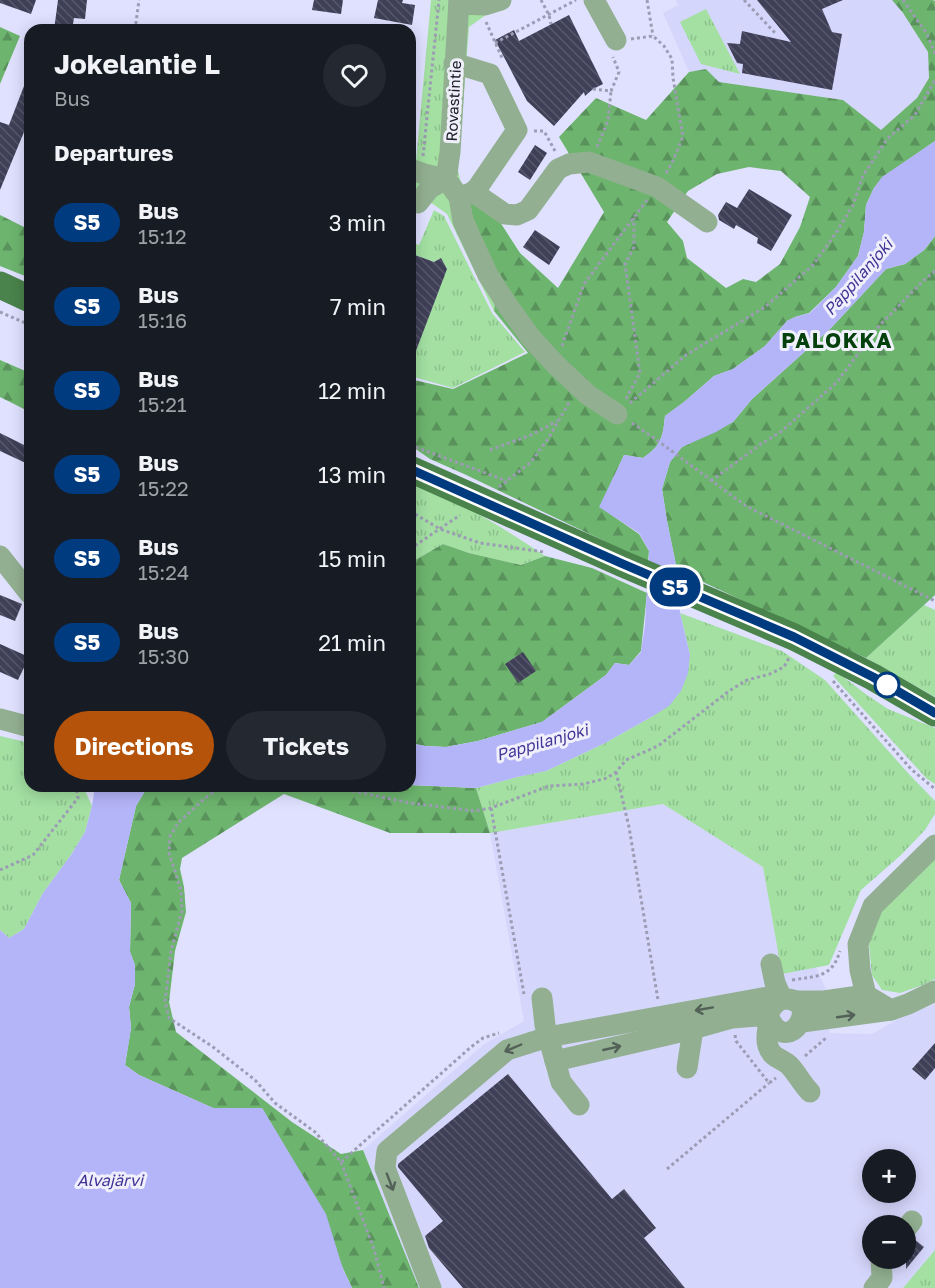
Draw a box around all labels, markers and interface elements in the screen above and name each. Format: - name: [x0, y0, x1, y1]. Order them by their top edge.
- button: heart: [323, 44, 386, 107]
- text: Jokelantie L: [54, 47, 220, 80]
- street label: Rovastintie: [442, 60, 464, 142]
- text: Bus: [54, 86, 90, 110]
- text: Departures: [54, 139, 173, 166]
- text: Bus: [138, 197, 179, 224]
- text: S5: [74, 209, 100, 235]
- text: 3 min: [329, 209, 386, 236]
- text: 15:12: [138, 224, 187, 248]
- water label: Pappilanjoki: [819, 233, 898, 319]
- text: Bus: [138, 281, 179, 308]
- text: S5: [74, 293, 100, 319]
- text: 7 min: [330, 293, 386, 320]
- text: 15:16: [138, 308, 187, 332]
- district label: PALOKKA: [781, 327, 893, 353]
- text: Bus: [138, 365, 179, 392]
- text: S5: [74, 377, 100, 403]
- text: 12 min: [318, 377, 386, 404]
- text: 15:21: [138, 392, 187, 416]
- text: Bus: [138, 449, 179, 476]
- text: S5: [74, 461, 100, 487]
- text: 13 min: [318, 461, 386, 488]
- text: 15:22: [138, 476, 189, 500]
- text: Bus: [138, 533, 179, 560]
- text: S5: [74, 545, 100, 571]
- text: 15 min: [318, 545, 386, 572]
- text: 15:24: [138, 560, 189, 584]
- line badge: S5: [648, 568, 702, 606]
- text: S5: [662, 574, 688, 600]
- text: Bus: [138, 617, 179, 644]
- text: S5: [74, 629, 100, 655]
- text: 21 min: [318, 629, 386, 656]
- text: 15:30: [138, 644, 189, 668]
- unlabelled marker: [874, 672, 900, 698]
- button: Directions: [54, 711, 214, 780]
- button: Tickets: [226, 711, 386, 780]
- water label: Pappilanjoki: [494, 719, 592, 765]
- one-way arrow: [695, 1003, 714, 1014]
- one-way arrow: [836, 1011, 856, 1022]
- one-way arrow: [602, 1042, 621, 1053]
- one-way arrow: [505, 1043, 523, 1054]
- map controls: [862, 1149, 916, 1269]
- button: +: [862, 1149, 916, 1203]
- water label: Alvajärvi: [77, 1170, 145, 1190]
- one-way arrow: [385, 1172, 396, 1190]
- button: −: [862, 1215, 916, 1269]

